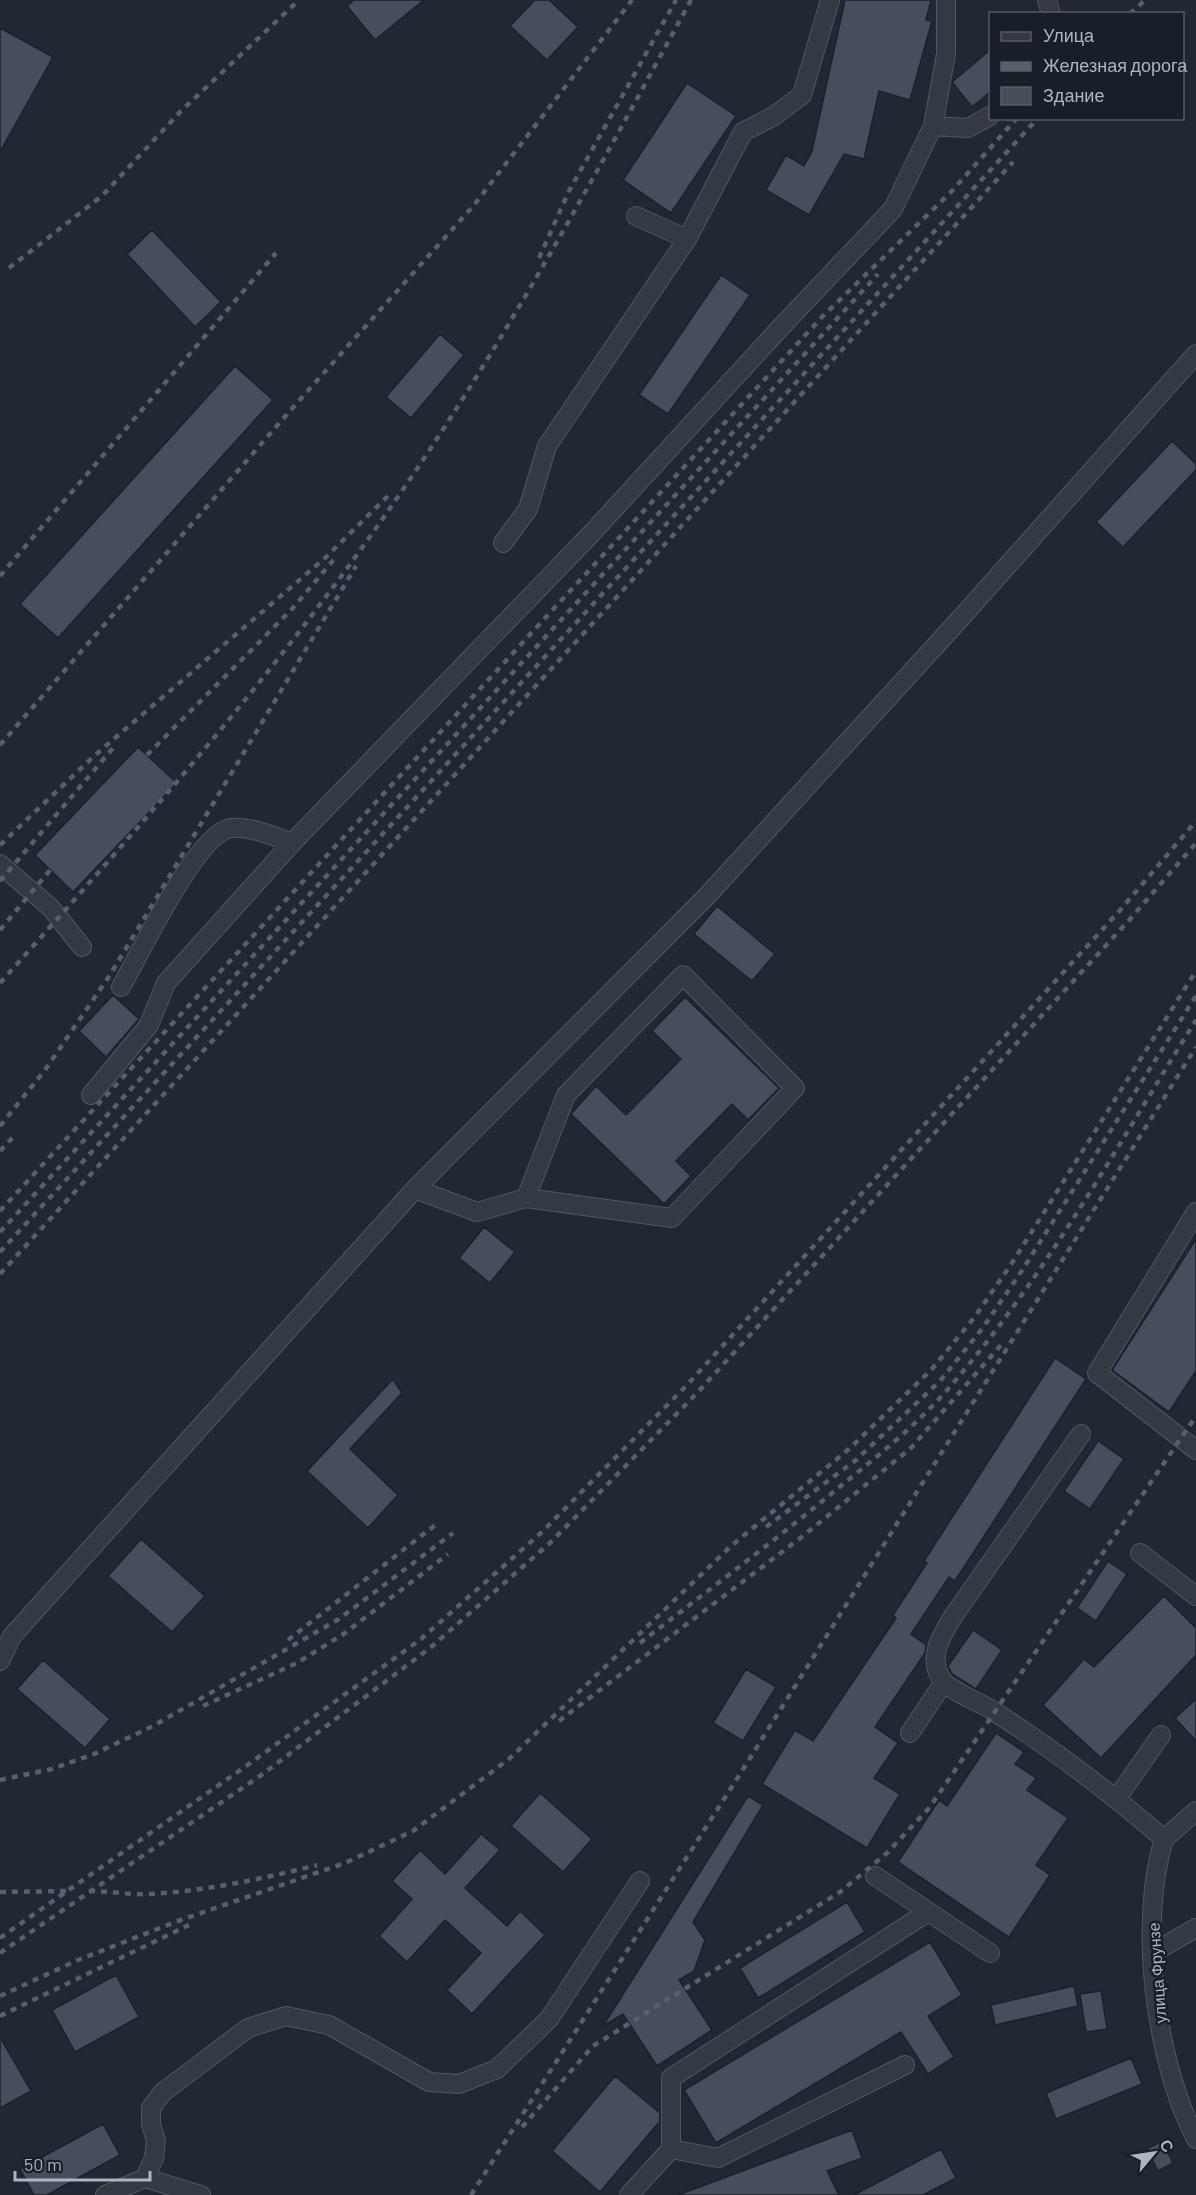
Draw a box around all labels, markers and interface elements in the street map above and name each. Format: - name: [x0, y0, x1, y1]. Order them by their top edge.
- legend: [989, 12, 1184, 120]
- text: Улица: [1043, 24, 1095, 46]
- text: Железная дорога: [1043, 54, 1188, 76]
- text: Здание: [1043, 84, 1104, 106]
- street label: улица Фрунзе: [1143, 1922, 1169, 2024]
- north arrow: [1124, 2123, 1184, 2183]
- text: С: [1156, 2136, 1179, 2156]
- scale bar: [15, 2144, 150, 2182]
- text: 50 m: [24, 2153, 62, 2175]

